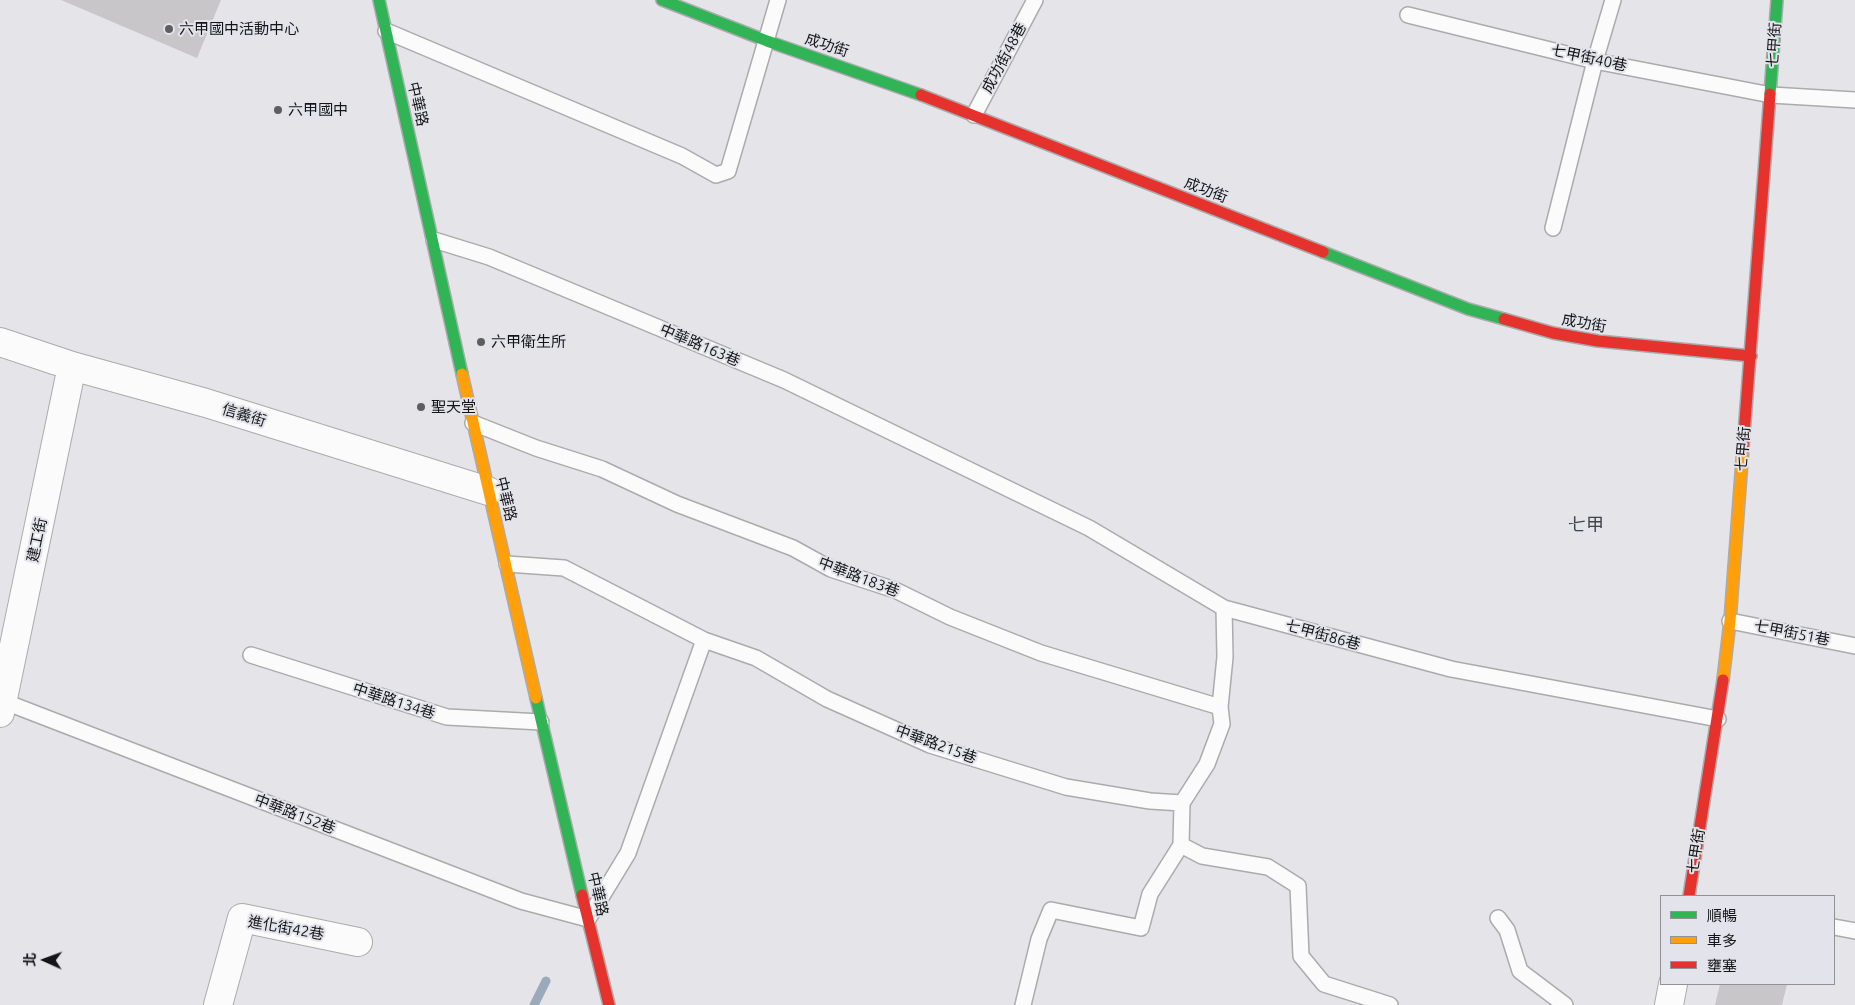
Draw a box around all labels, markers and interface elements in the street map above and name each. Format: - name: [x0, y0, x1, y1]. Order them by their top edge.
- place label: 六甲國中活動中心: [179, 20, 299, 38]
- street label: 成功街48巷: [978, 20, 1030, 96]
- street label: 七甲街: [1763, 22, 1785, 68]
- marker: 六甲國中活動中心: [163, 23, 175, 35]
- street label: 成功街: [803, 29, 851, 61]
- street label: 七甲街40巷: [1550, 41, 1628, 75]
- street label: 中華路: [404, 80, 432, 128]
- place label: 六甲國中: [288, 101, 348, 119]
- marker: 六甲國中: [272, 104, 284, 116]
- street label: 成功街: [1182, 174, 1230, 206]
- street label: 成功街: [1560, 310, 1608, 336]
- street label: 中華路163巷: [657, 320, 743, 370]
- place label: 六甲衛生所: [491, 333, 566, 351]
- marker: 六甲衛生所: [475, 336, 487, 348]
- place label: 聖天堂: [431, 398, 476, 416]
- street label: 信義街: [220, 400, 268, 430]
- marker: 聖天堂: [415, 401, 427, 413]
- street label: 七甲街: [1732, 426, 1754, 472]
- street label: 中華路: [492, 475, 520, 523]
- district label: 七甲: [1568, 514, 1604, 536]
- street label: 建工街: [24, 516, 50, 564]
- street label: 中華路183巷: [816, 553, 902, 601]
- street label: 七甲街86巷: [1284, 616, 1362, 654]
- street label: 七甲街51巷: [1753, 617, 1831, 649]
- street label: 中華路134巷: [351, 679, 437, 723]
- street label: 中華路215巷: [893, 721, 979, 767]
- street label: 中華路152巷: [252, 790, 338, 838]
- street label: 七甲街: [1684, 827, 1708, 875]
- street label: 中華路: [584, 870, 612, 918]
- legend: [1660, 895, 1835, 985]
- text: 順暢: [1707, 907, 1737, 924]
- street label: 進化街42巷: [247, 912, 325, 944]
- text: 車多: [1707, 932, 1737, 949]
- north arrow: [20, 935, 70, 985]
- text: 北: [22, 952, 38, 967]
- text: 壅塞: [1707, 957, 1737, 974]

